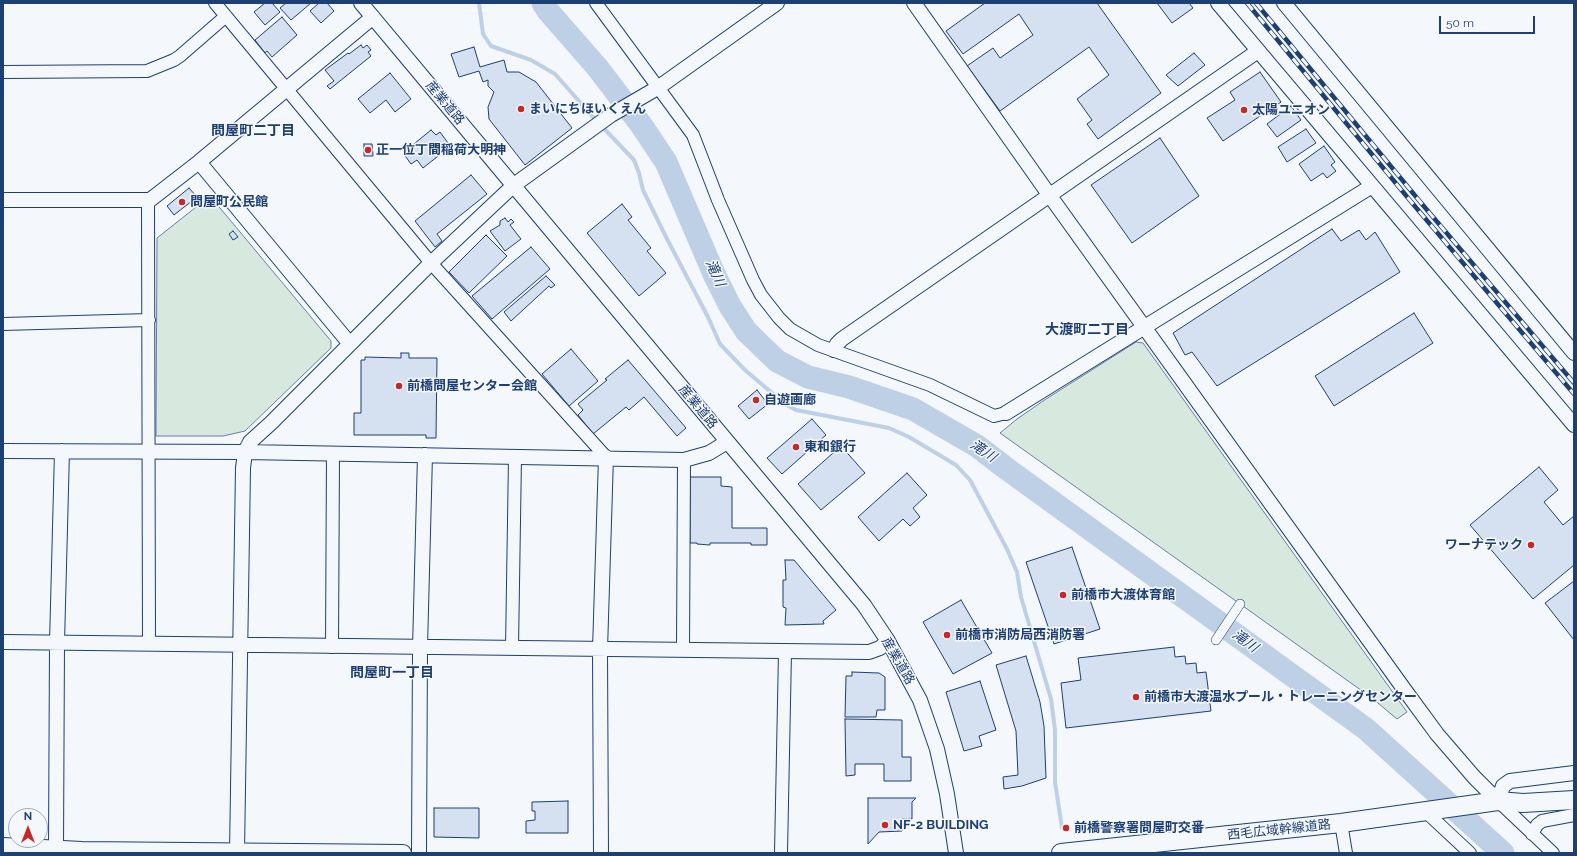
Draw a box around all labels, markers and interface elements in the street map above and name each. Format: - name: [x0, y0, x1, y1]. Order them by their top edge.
- scale bar: [1441, 8, 1537, 34]
- text: 50 m: [1446, 16, 1474, 30]
- street label: 産業道路: [422, 78, 468, 128]
- place label: まいにちほいくえん: [529, 101, 646, 117]
- place label: 太陽ユニオン: [1252, 102, 1330, 118]
- marker: まいにちほいくえん: [516, 104, 526, 114]
- marker: 太陽ユニオン: [1239, 105, 1249, 115]
- district label: 問屋町二丁目: [211, 123, 295, 139]
- place label: 正一位丁間稲荷大明神: [376, 142, 506, 158]
- marker: 正一位丁間稲荷大明神: [363, 145, 373, 155]
- place label: 問屋町公民館: [190, 194, 268, 210]
- marker: 問屋町公民館: [177, 197, 187, 207]
- water label: 滝川: [702, 257, 728, 289]
- district label: 大渡町二丁目: [1045, 322, 1129, 338]
- place label: 前橋問屋センター会館: [407, 378, 537, 394]
- marker: 前橋問屋センター会館: [394, 381, 404, 391]
- street label: 産業道路: [675, 382, 721, 432]
- place label: 自遊画廊: [764, 392, 816, 408]
- marker: 自遊画廊: [751, 395, 761, 405]
- water label: 滝川: [967, 436, 999, 466]
- place label: 東和銀行: [804, 439, 856, 455]
- marker: 東和銀行: [791, 442, 801, 452]
- place label: ワーナテック: [1445, 537, 1523, 553]
- marker: ワーナテック: [1526, 540, 1536, 550]
- place label: 前橋市大渡体育館: [1071, 587, 1175, 603]
- marker: 前橋市大渡体育館: [1058, 590, 1068, 600]
- water label: 滝川: [1229, 626, 1261, 656]
- place label: 前橋市消防局西消防署: [955, 627, 1085, 643]
- marker: 前橋市消防局西消防署: [942, 630, 952, 640]
- street label: 産業道路: [878, 635, 918, 687]
- district label: 問屋町一丁目: [350, 665, 434, 681]
- place label: 前橋市大渡温水プール・トレーニングセンター: [1144, 689, 1417, 705]
- marker: 前橋市大渡温水プール・トレーニングセンター: [1131, 692, 1141, 702]
- north arrow: [8, 808, 48, 848]
- text: N: [24, 810, 32, 823]
- place label: NF-2 BUILDING: [893, 817, 988, 833]
- street label: 西毛広域幹線道路: [1226, 817, 1332, 843]
- marker: NF-2 BUILDING: [880, 820, 890, 830]
- place label: 前橋警察署問屋町交番: [1074, 820, 1204, 836]
- marker: 前橋警察署問屋町交番: [1061, 823, 1071, 833]

